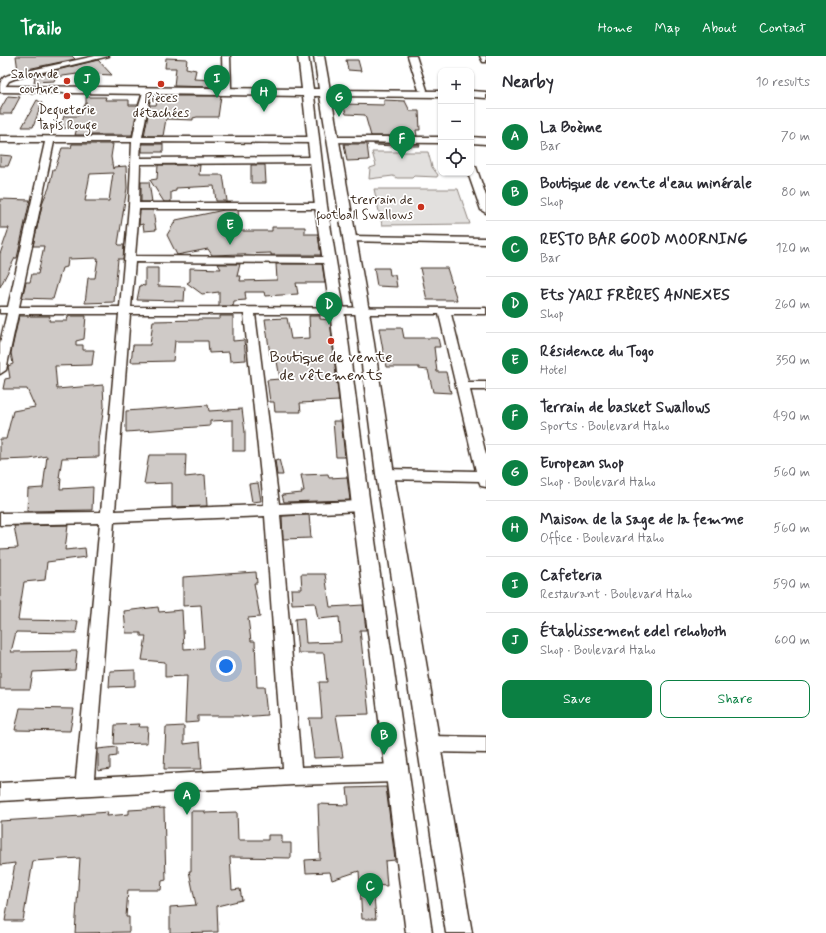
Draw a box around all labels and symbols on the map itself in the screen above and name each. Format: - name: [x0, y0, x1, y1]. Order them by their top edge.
- pin: I: [204, 65, 230, 98]
- place label: Salon de couture: [11, 66, 59, 98]
- pin: J: [74, 66, 100, 99]
- marker: Salon de couture: [62, 76, 72, 86]
- marker: Pièces détachées: [156, 79, 166, 89]
- pin: H: [251, 79, 277, 112]
- pin: G: [326, 84, 352, 117]
- place label: Pièces détachées: [133, 90, 190, 122]
- marker: Degueterie Tapis Rouge: [62, 91, 72, 101]
- place label: Degueterie Tapis Rouge: [37, 102, 97, 136]
- pin: F: [389, 126, 415, 159]
- place label: trerrain de football Swallows: [316, 192, 413, 226]
- marker: trerrain de football Swallows: [416, 202, 426, 212]
- pin: E: [217, 212, 243, 245]
- pin: D: [316, 292, 342, 325]
- marker: Boutique de vente de vêtements: [326, 336, 336, 346]
- place label: Boutique de vente de vêtements: [270, 347, 392, 386]
- your location: [216, 656, 236, 676]
- pin: B: [371, 722, 397, 755]
- pin: A: [174, 782, 200, 815]
- pin: C: [357, 873, 383, 906]

